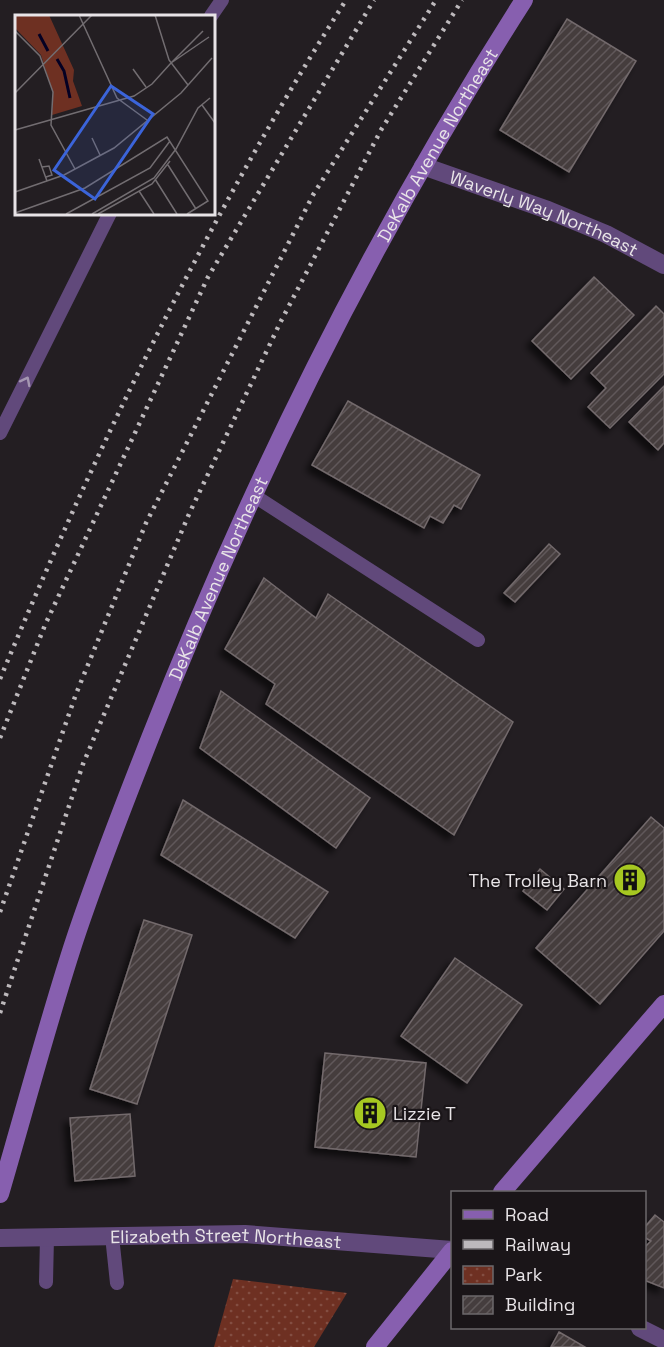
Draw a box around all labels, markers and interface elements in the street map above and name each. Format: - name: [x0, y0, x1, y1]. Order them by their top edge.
- inset map: [15, 15, 214, 214]
- street label: DeKalb Avenue Northeast: [372, 44, 502, 246]
- street label: Waverly Way Northeast: [447, 165, 643, 261]
- one-way arrow: [19, 376, 30, 387]
- street label: DeKalb Avenue Northeast: [163, 472, 272, 683]
- building icon: The Trolley Barn: [612, 862, 648, 898]
- place label: The Trolley Barn: [469, 869, 607, 892]
- building icon: Lizzie T: [352, 1095, 388, 1131]
- place label: Lizzie T: [393, 1102, 456, 1125]
- legend: [451, 1191, 646, 1329]
- text: Road: [505, 1203, 549, 1226]
- street label: Elizabeth Street Northeast: [110, 1222, 343, 1253]
- text: Railway: [505, 1233, 571, 1256]
- text: Park: [505, 1263, 543, 1286]
- text: Building: [505, 1293, 575, 1316]

